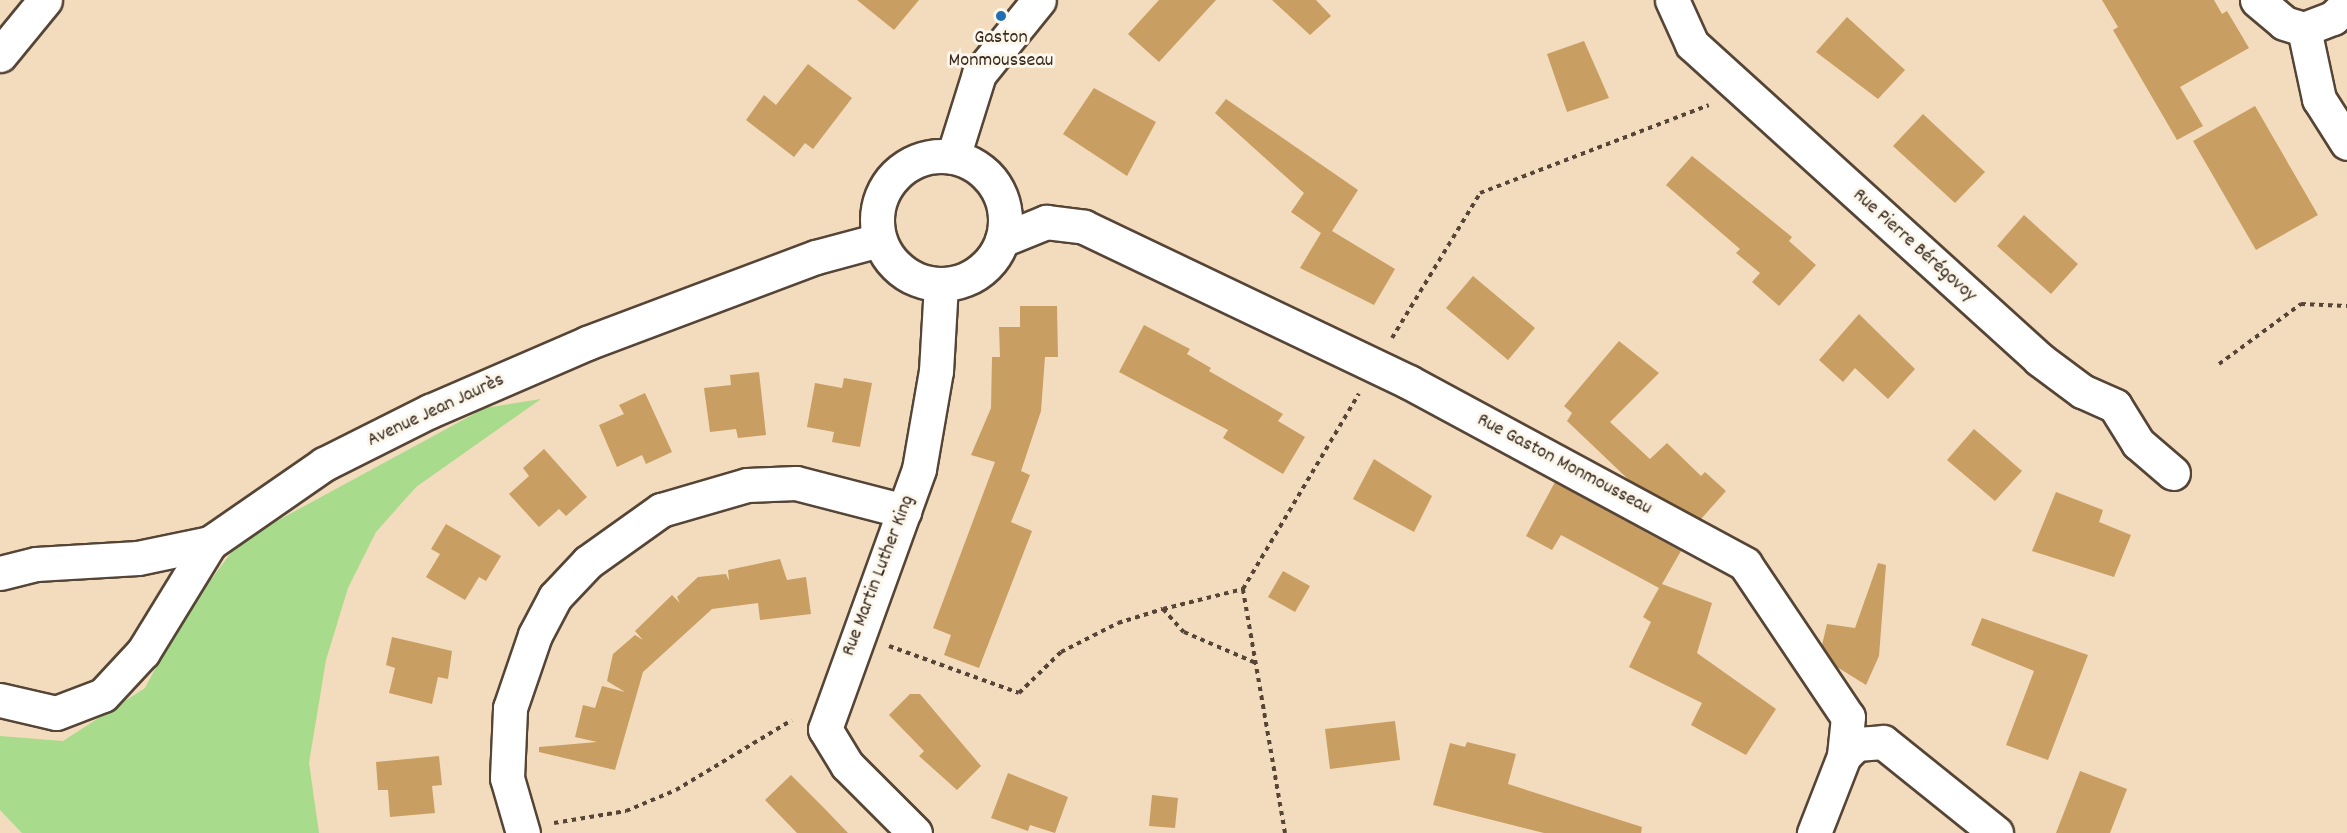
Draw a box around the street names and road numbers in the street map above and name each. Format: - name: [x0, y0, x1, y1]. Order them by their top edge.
- street label: Rue Pierre Bérégovoy: [1847, 184, 1981, 308]
- street label: Avenue Jean Jaurès: [364, 369, 508, 453]
- street label: Rue Gaston Monmousseau: [1472, 409, 1656, 521]
- street label: Rue Martin Luther King: [837, 492, 921, 660]

